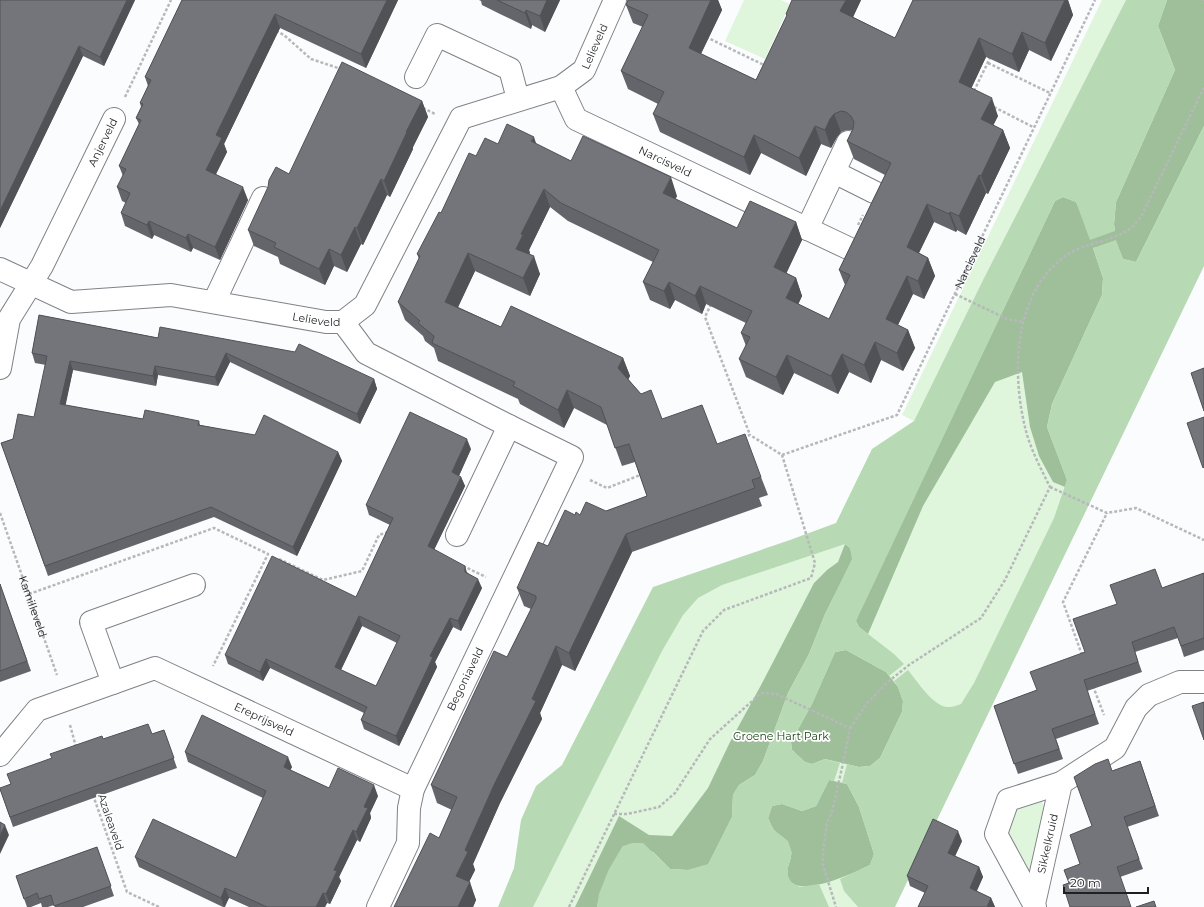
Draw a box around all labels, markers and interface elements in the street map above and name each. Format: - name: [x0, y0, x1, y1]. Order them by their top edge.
- street label: Lelieveld: [578, 21, 611, 71]
- street label: Anjerveld: [85, 116, 120, 169]
- street label: Narcisveld: [636, 143, 694, 180]
- street label: Narcisveld: [951, 234, 988, 291]
- street label: Lelieveld: [291, 309, 340, 329]
- street label: Kamilleveld: [16, 574, 50, 639]
- street label: Begoniaveld: [444, 645, 486, 713]
- street label: Ereprijsveld: [232, 699, 296, 739]
- park label: Groene Hart Park: [733, 729, 829, 743]
- street label: Azaleaveld: [95, 792, 127, 852]
- street label: Sikkelkruid: [1034, 812, 1061, 875]
- scale bar: [1064, 869, 1148, 895]
- text: 20 m: [1070, 875, 1101, 890]

